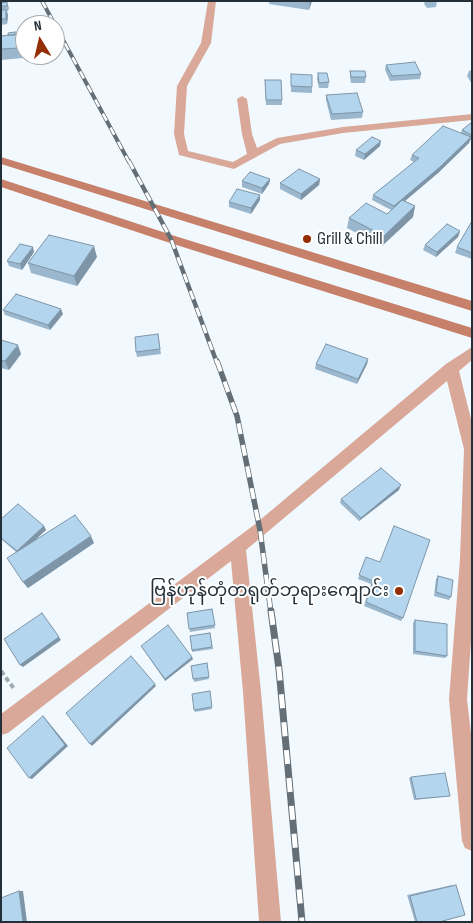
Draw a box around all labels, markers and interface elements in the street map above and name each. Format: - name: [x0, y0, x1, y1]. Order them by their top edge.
- north arrow: [15, 15, 65, 65]
- text: N: [33, 17, 43, 35]
- place label: Grill & Chill: [317, 228, 383, 250]
- marker: Grill & Chill: [301, 233, 313, 245]
- place label: ဗြန်ဟုန်တုံတရုတ်ဘုရားကျောင်း: [150, 580, 389, 602]
- marker: ဗြန်ဟုန်တုံတရုတ်ဘုရားကျောင်း: [393, 585, 405, 597]

